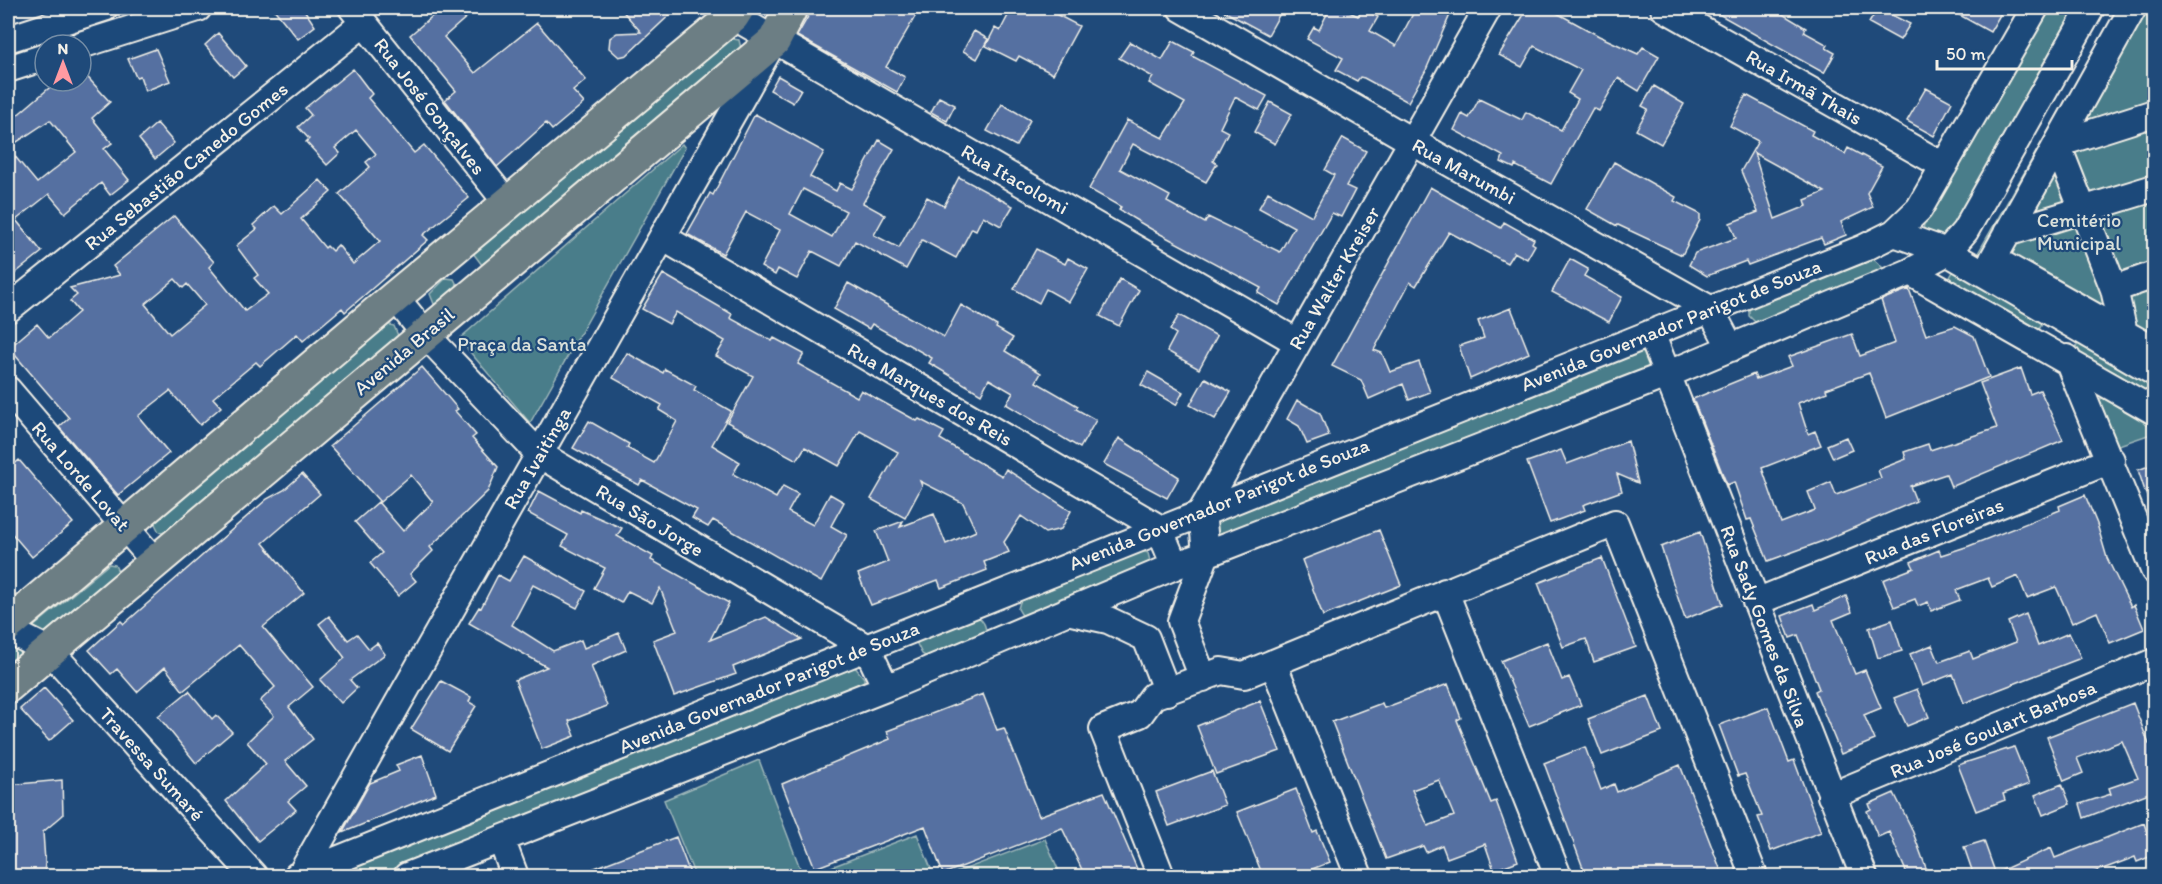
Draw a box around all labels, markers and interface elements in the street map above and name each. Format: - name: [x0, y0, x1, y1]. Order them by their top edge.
- north arrow: [33, 33, 93, 93]
- street label: Rua José Gonçalves: [369, 33, 491, 179]
- scale bar: [1937, 33, 2072, 71]
- text: N: [58, 39, 68, 58]
- text: 50 m: [1946, 43, 1986, 65]
- street label: Rua Irmã Thais: [1742, 44, 1866, 130]
- street label: Rua Sebastião Canedo Gomes: [80, 77, 293, 255]
- street label: Rua Marumbi: [1408, 133, 1520, 209]
- street label: Rua Itacolomi: [957, 139, 1073, 219]
- street label: Rua Walter Kreiser: [1283, 202, 1385, 354]
- park label: Cemitério Municipal: [2037, 208, 2121, 255]
- street label: Avenida Governador Parigot de Souza: [1517, 254, 1825, 396]
- street label: Avenida Brasil: [349, 302, 459, 400]
- park label: Praça da Santa: [457, 332, 587, 356]
- street label: Rua Marques dos Reis: [843, 337, 1017, 451]
- street label: Rua Ivaitinga: [498, 402, 576, 513]
- street label: Rua Lorde Lovat: [27, 416, 135, 536]
- street label: Avenida Governador Parigot de Souza: [1065, 433, 1373, 575]
- street label: Rua São Jorge: [592, 478, 708, 562]
- street label: Rua das Floreiras: [1861, 492, 2007, 570]
- street label: Rua Sady Gomes da Silva: [1715, 522, 1815, 731]
- street label: Avenida Governador Parigot de Souza: [615, 616, 923, 758]
- street label: Rua José Goulart Barbosa: [1886, 674, 2100, 783]
- street label: Travessa Sumaré: [94, 702, 210, 826]

